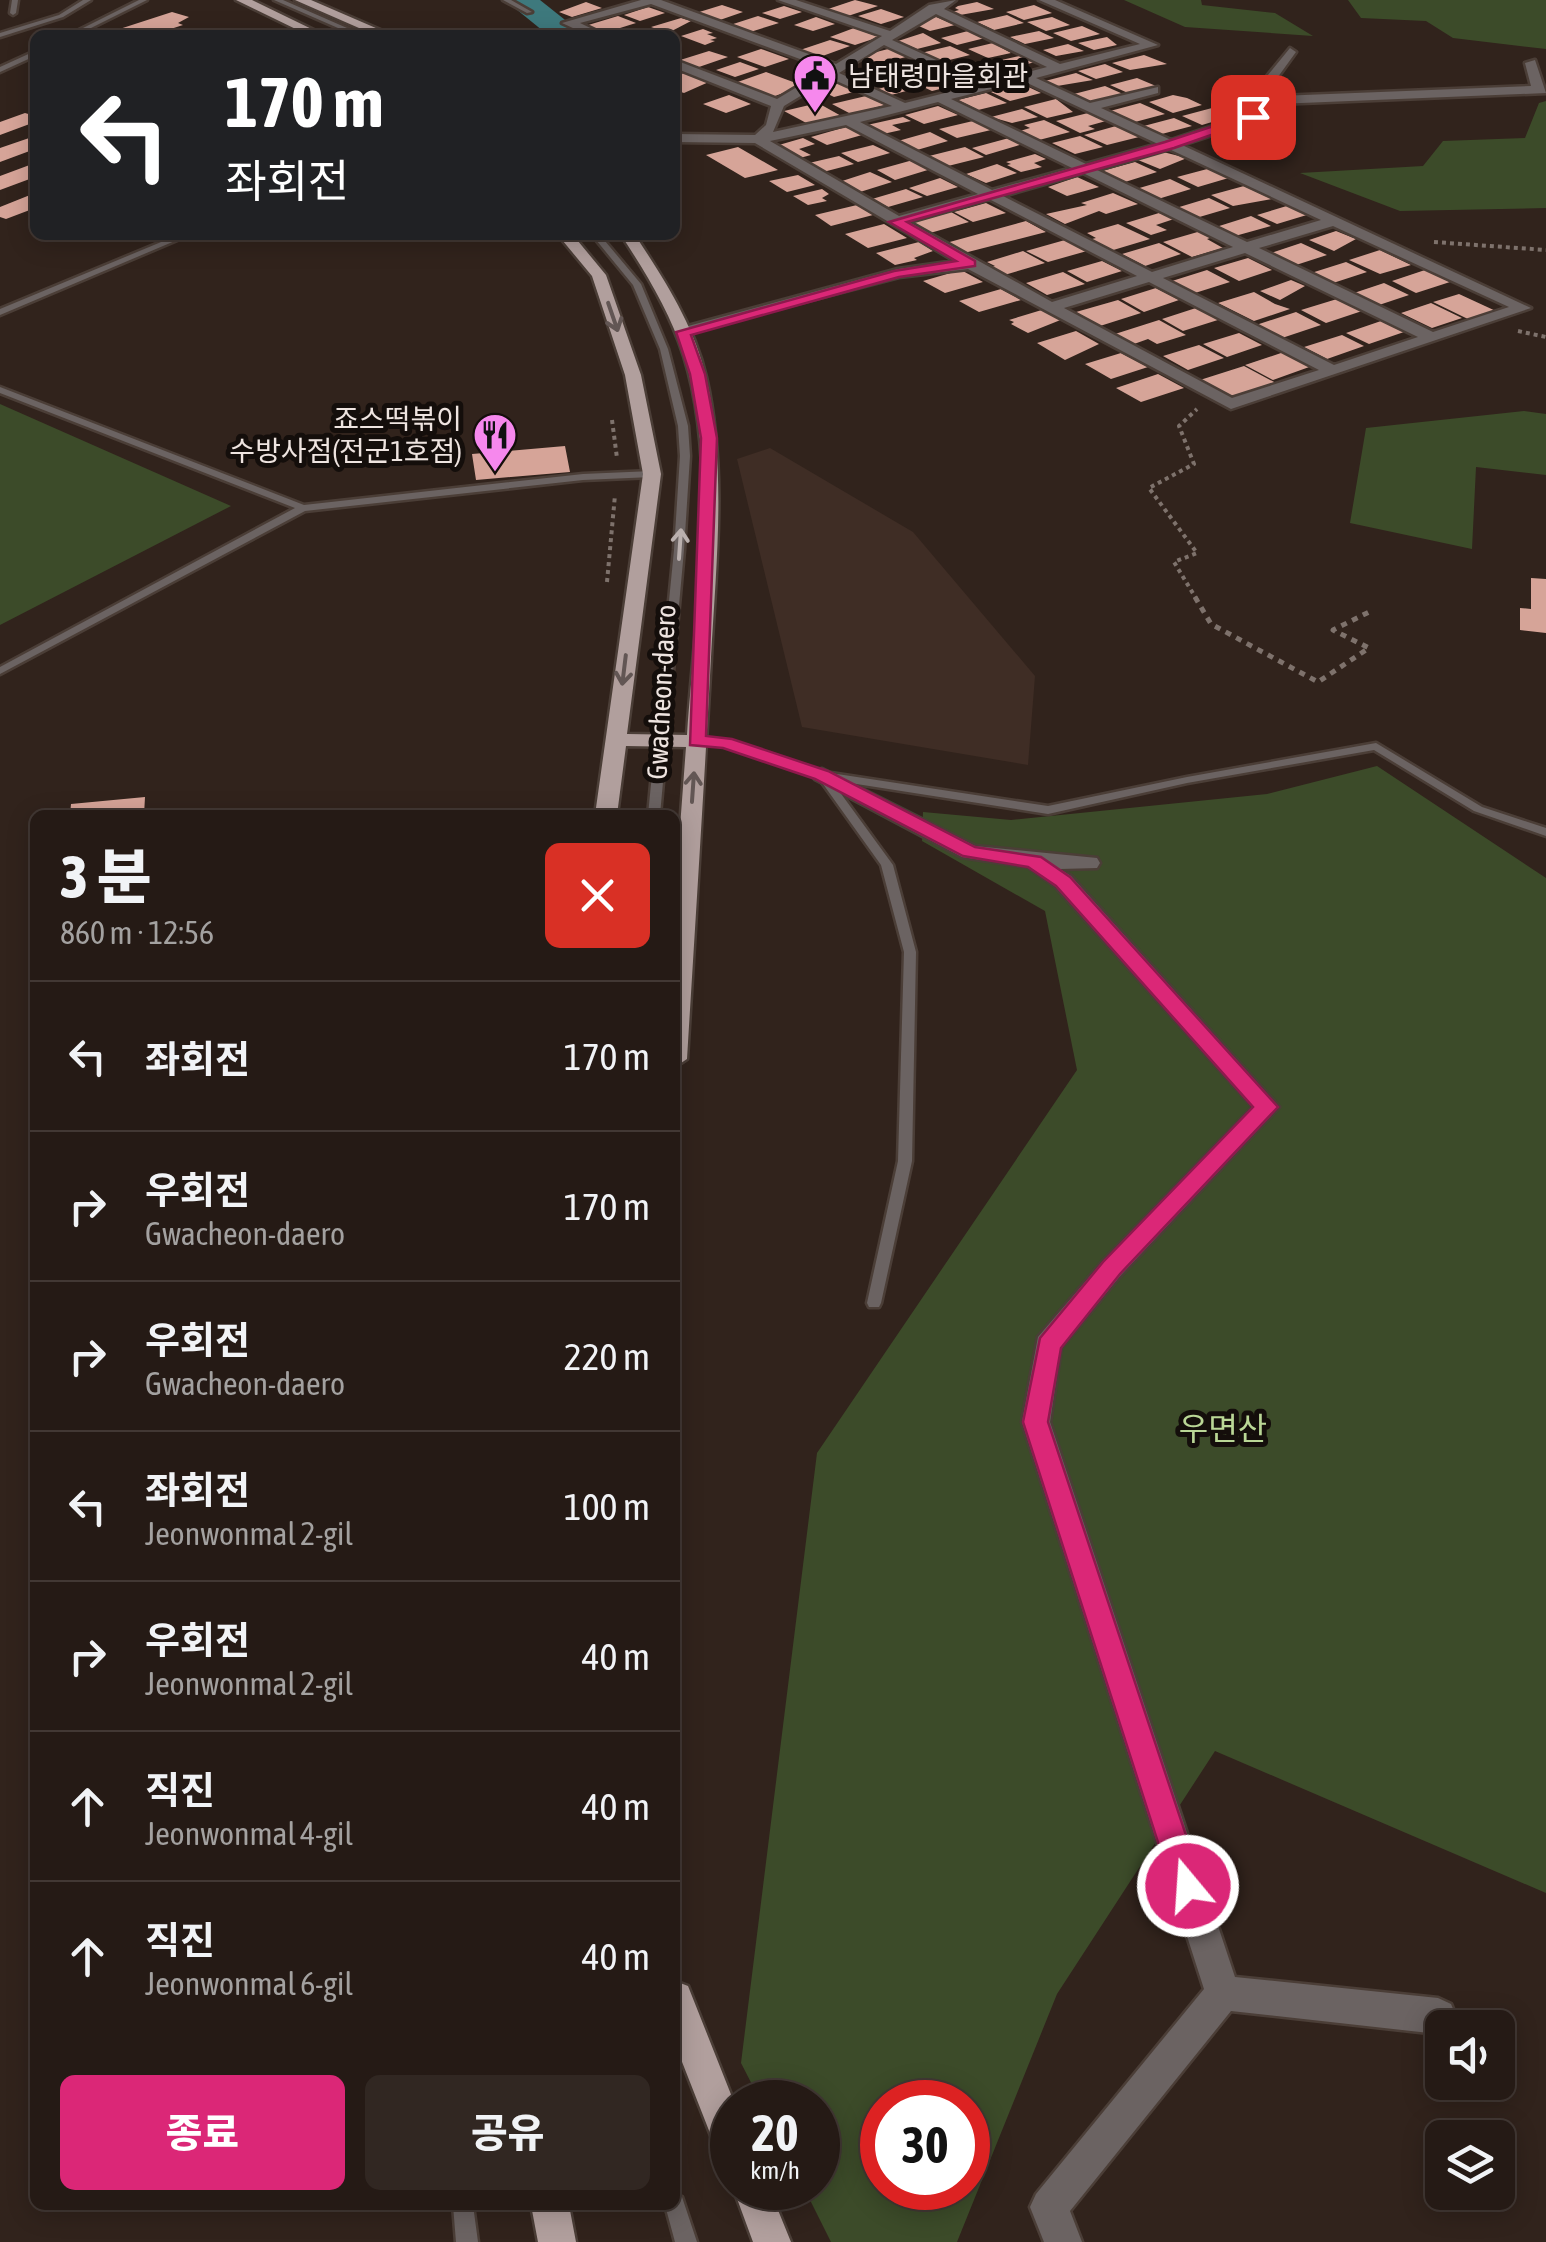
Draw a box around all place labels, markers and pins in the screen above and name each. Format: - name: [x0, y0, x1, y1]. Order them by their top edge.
- public building icon: 남태령마을회관: [792, 53, 838, 114]
- place label: 남태령마을회관: [848, 60, 1028, 92]
- pin: [1211, 75, 1296, 160]
- place label: 죠스떡볶이 수방사점(전군1호점): [229, 403, 462, 467]
- restaurant icon: 죠스떡볶이 수방사점(전군1호점): [472, 412, 518, 473]

